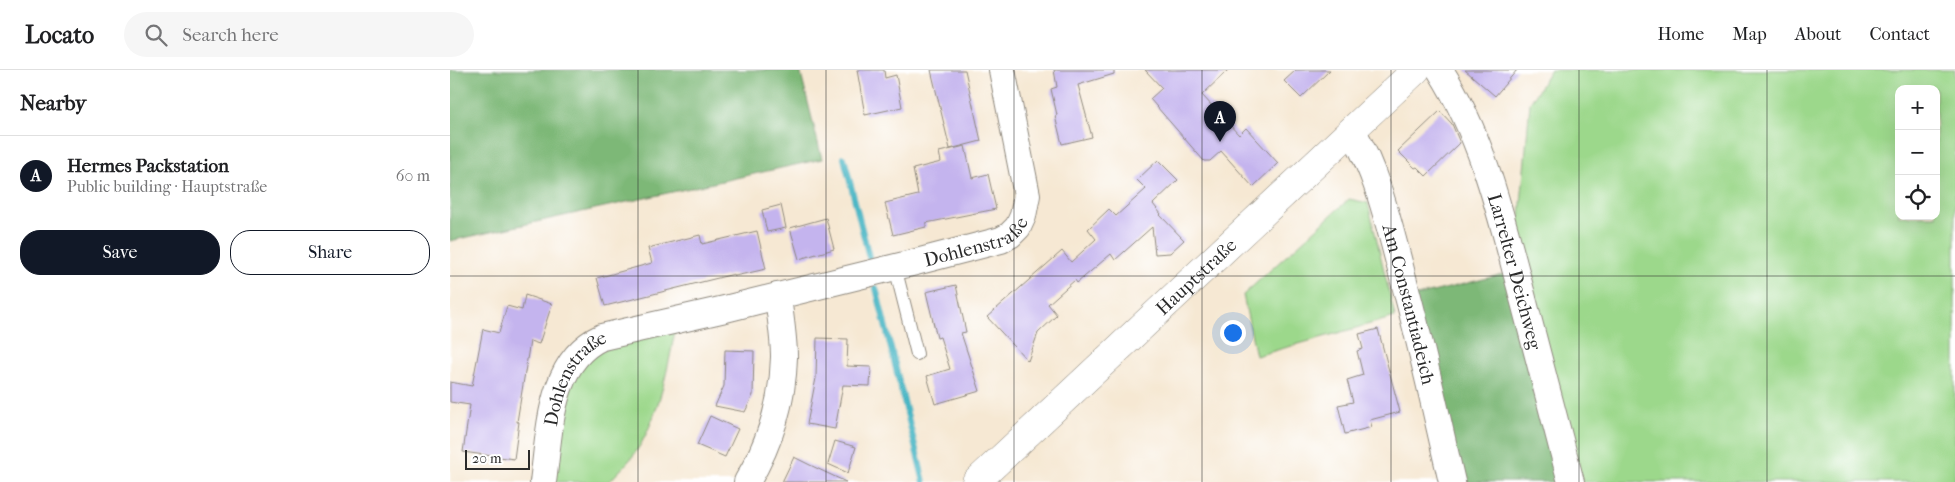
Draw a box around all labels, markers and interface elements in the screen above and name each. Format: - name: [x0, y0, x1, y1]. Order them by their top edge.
- search box: [124, 12, 474, 57]
- text: Locato: [25, 21, 94, 49]
- icon: search: [142, 21, 170, 49]
- text: Search here: [182, 24, 279, 46]
- text: Home: [1657, 24, 1704, 45]
- text: Map: [1732, 24, 1767, 45]
- text: About: [1795, 24, 1841, 45]
- text: Contact: [1869, 24, 1930, 45]
- map controls: [1895, 85, 1940, 220]
- button: +: [1895, 85, 1940, 130]
- text: Nearby: [20, 91, 86, 115]
- pin: A: [1204, 101, 1236, 142]
- button: −: [1895, 130, 1940, 175]
- text: Hermes Packstation: [67, 155, 229, 177]
- text: A: [31, 166, 41, 185]
- text: 60 m: [396, 166, 430, 185]
- button: locate: [1895, 175, 1940, 220]
- text: Public building · Hauptstraße: [67, 177, 267, 196]
- street label: Larrelter Deichweg: [1483, 191, 1546, 353]
- street label: Dohlenstraße: [922, 214, 1033, 271]
- street label: Am Constantiadeich: [1377, 221, 1439, 387]
- button: Save: [20, 230, 220, 275]
- button: Share: [230, 230, 430, 275]
- street label: Hauptstraße: [1152, 234, 1241, 320]
- your location: [1220, 320, 1246, 346]
- street label: Dohlenstraße: [540, 327, 610, 428]
- scale bar: [465, 447, 530, 470]
- text: 20 m: [472, 450, 502, 467]

